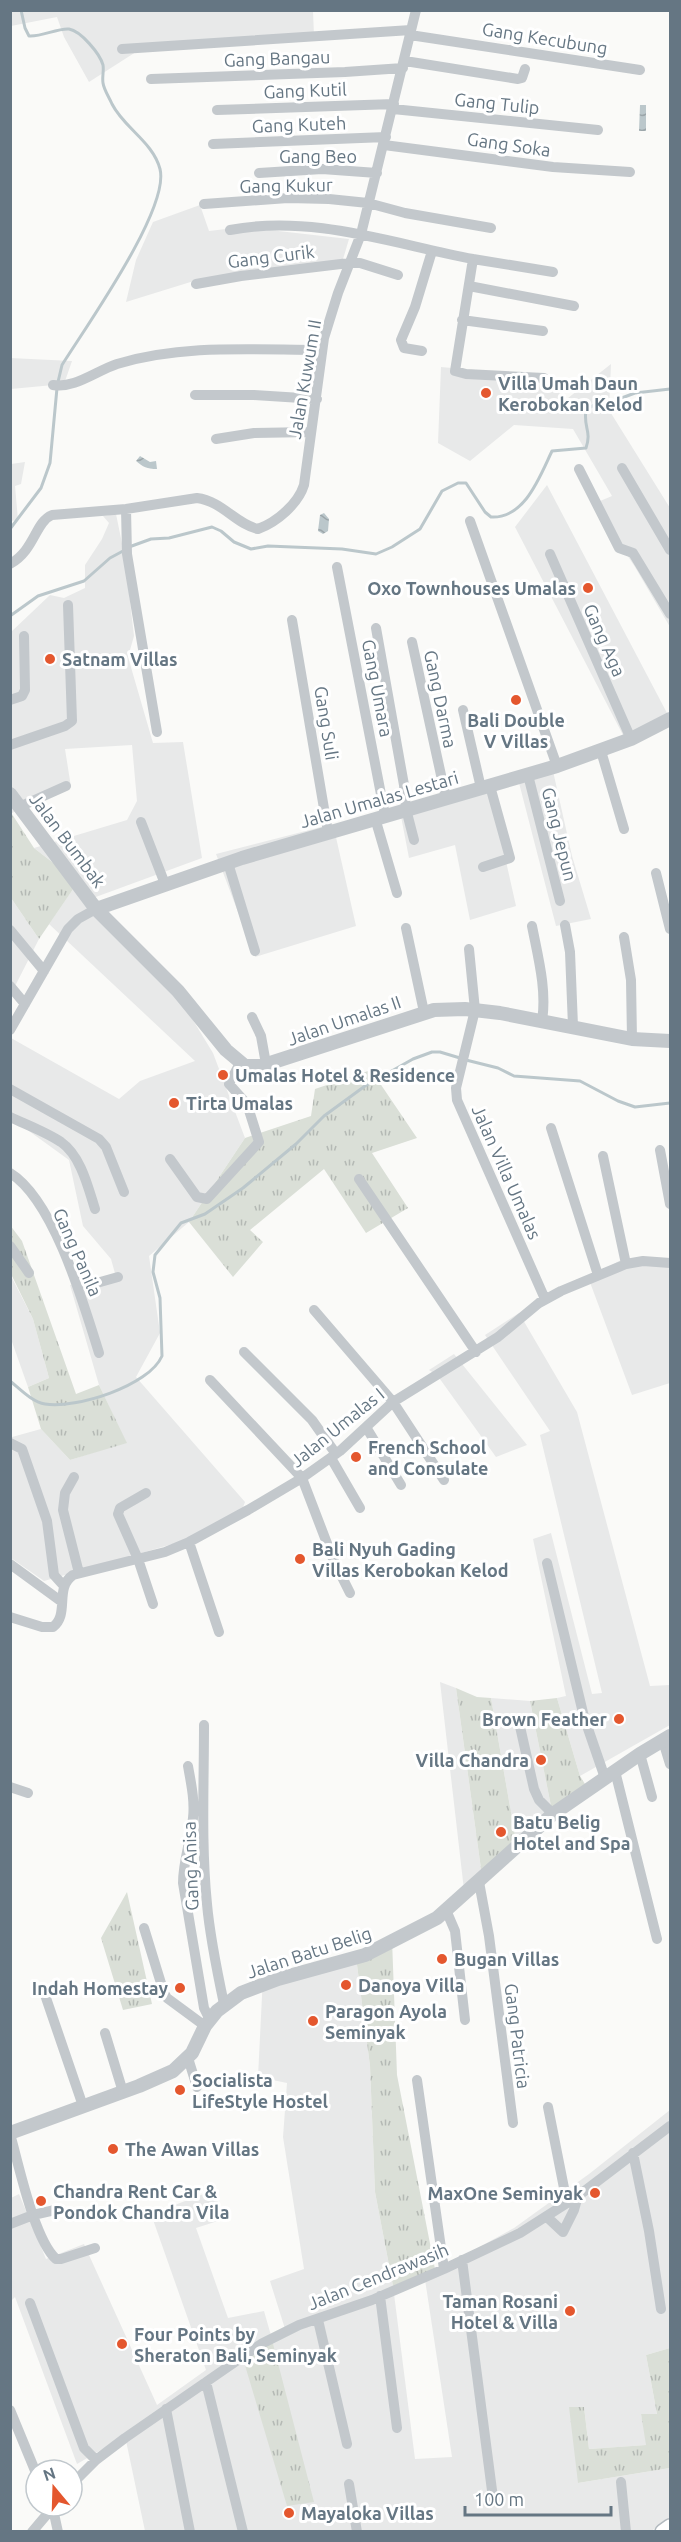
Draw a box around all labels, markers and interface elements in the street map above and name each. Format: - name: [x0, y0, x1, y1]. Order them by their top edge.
- street label: Gang Kecubung: [481, 18, 609, 58]
- street label: Gang Bangau: [223, 46, 331, 70]
- street label: Gang Kutil: [263, 79, 347, 101]
- street label: Gang Tulip: [454, 89, 540, 117]
- street label: Gang Kuteh: [252, 112, 346, 136]
- street label: Gang Soka: [466, 128, 552, 160]
- street label: Gang Beo: [279, 146, 357, 166]
- street label: Gang Kukur: [239, 174, 333, 196]
- street label: Gang Curik: [226, 241, 316, 271]
- street label: Jalan Kuwum II: [284, 318, 324, 440]
- place label: Villa Umah Daun Kerobokan Kelod: [498, 373, 643, 414]
- marker: Villa Umah Daun Kerobokan Kelod: [479, 386, 493, 400]
- place label: Oxo Townhouses Umalas: [367, 578, 576, 598]
- marker: Oxo Townhouses Umalas: [581, 581, 595, 595]
- street label: Gang Aga: [580, 601, 630, 679]
- street label: Gang Umara: [359, 637, 397, 739]
- street label: Gang Darma: [421, 648, 461, 750]
- place label: Satnam Villas: [62, 649, 178, 669]
- marker: Satnam Villas: [43, 652, 57, 666]
- street label: Gang Suli: [311, 685, 343, 761]
- marker: Bali Double V Villas: [509, 693, 523, 707]
- place label: Bali Double V Villas: [467, 710, 565, 751]
- street label: Jalan Umalas Lestari: [297, 767, 461, 831]
- street label: Gang Jepun: [539, 785, 581, 883]
- street label: Jalan Bumbak: [26, 789, 110, 891]
- street label: Jalan Umalas II: [285, 991, 403, 1049]
- place label: Umalas Hotel & Residence: [235, 1065, 455, 1085]
- marker: Umalas Hotel & Residence: [216, 1068, 230, 1082]
- place label: Tirta Umalas: [186, 1093, 293, 1113]
- marker: Tirta Umalas: [167, 1096, 181, 1110]
- street label: Jalan Villa Umalas: [468, 1102, 546, 1242]
- street label: Gang Panila: [50, 1205, 106, 1299]
- street label: Jalan Umalas I: [286, 1383, 388, 1471]
- place label: French School and Consulate: [368, 1437, 488, 1478]
- marker: French School and Consulate: [349, 1450, 363, 1464]
- place label: Bali Nyuh Gading Villas Kerobokan Kelod: [312, 1539, 509, 1580]
- marker: Bali Nyuh Gading Villas Kerobokan Kelod: [293, 1552, 307, 1566]
- place label: Brown Feather: [482, 1709, 608, 1729]
- marker: Brown Feather: [612, 1712, 626, 1726]
- place label: Villa Chandra: [415, 1750, 529, 1770]
- marker: Villa Chandra: [534, 1753, 548, 1767]
- place label: Batu Belig Hotel and Spa: [513, 1812, 631, 1853]
- street label: Gang Anisa: [178, 1821, 202, 1911]
- marker: Batu Belig Hotel and Spa: [494, 1825, 508, 1839]
- street label: Jalan Batu Belig: [244, 1922, 374, 1982]
- place label: Bugan Villas: [454, 1949, 559, 1969]
- marker: Bugan Villas: [435, 1952, 449, 1966]
- place label: Danoya Villa: [358, 1975, 465, 1995]
- place label: Indah Homestay: [32, 1978, 168, 1998]
- marker: Danoya Villa: [339, 1978, 353, 1992]
- marker: Indah Homestay: [173, 1981, 187, 1995]
- street label: Gang Patricia: [502, 1982, 534, 2090]
- place label: Paragon Ayola Seminyak: [325, 2001, 447, 2042]
- marker: Paragon Ayola Seminyak: [306, 2014, 320, 2028]
- place label: Socialista LifeStyle Hostel: [192, 2070, 329, 2111]
- marker: Socialista LifeStyle Hostel: [173, 2083, 187, 2097]
- place label: The Awan Villas: [125, 2139, 259, 2159]
- marker: The Awan Villas: [106, 2142, 120, 2156]
- place label: Chandra Rent Car & Pondok Chandra Vila: [53, 2181, 230, 2222]
- place label: MaxOne Seminyak: [427, 2183, 583, 2203]
- marker: MaxOne Seminyak: [588, 2186, 602, 2200]
- marker: Chandra Rent Car & Pondok Chandra Vila: [34, 2194, 48, 2208]
- street label: Jalan Cendrawasih: [305, 2239, 451, 2313]
- place label: Taman Rosani Hotel & Villa: [442, 2291, 558, 2332]
- marker: Taman Rosani Hotel & Villa: [563, 2304, 577, 2318]
- place label: Four Points by Sheraton Bali, Seminyak: [134, 2324, 337, 2365]
- marker: Four Points by Sheraton Bali, Seminyak: [115, 2337, 129, 2351]
- north arrow: [24, 2458, 84, 2518]
- text: N: [41, 2463, 58, 2484]
- scale bar: [465, 2479, 610, 2517]
- text: 100 m: [474, 2489, 524, 2509]
- place label: Mayaloka Villas: [301, 2503, 434, 2523]
- marker: Mayaloka Villas: [282, 2506, 296, 2520]

